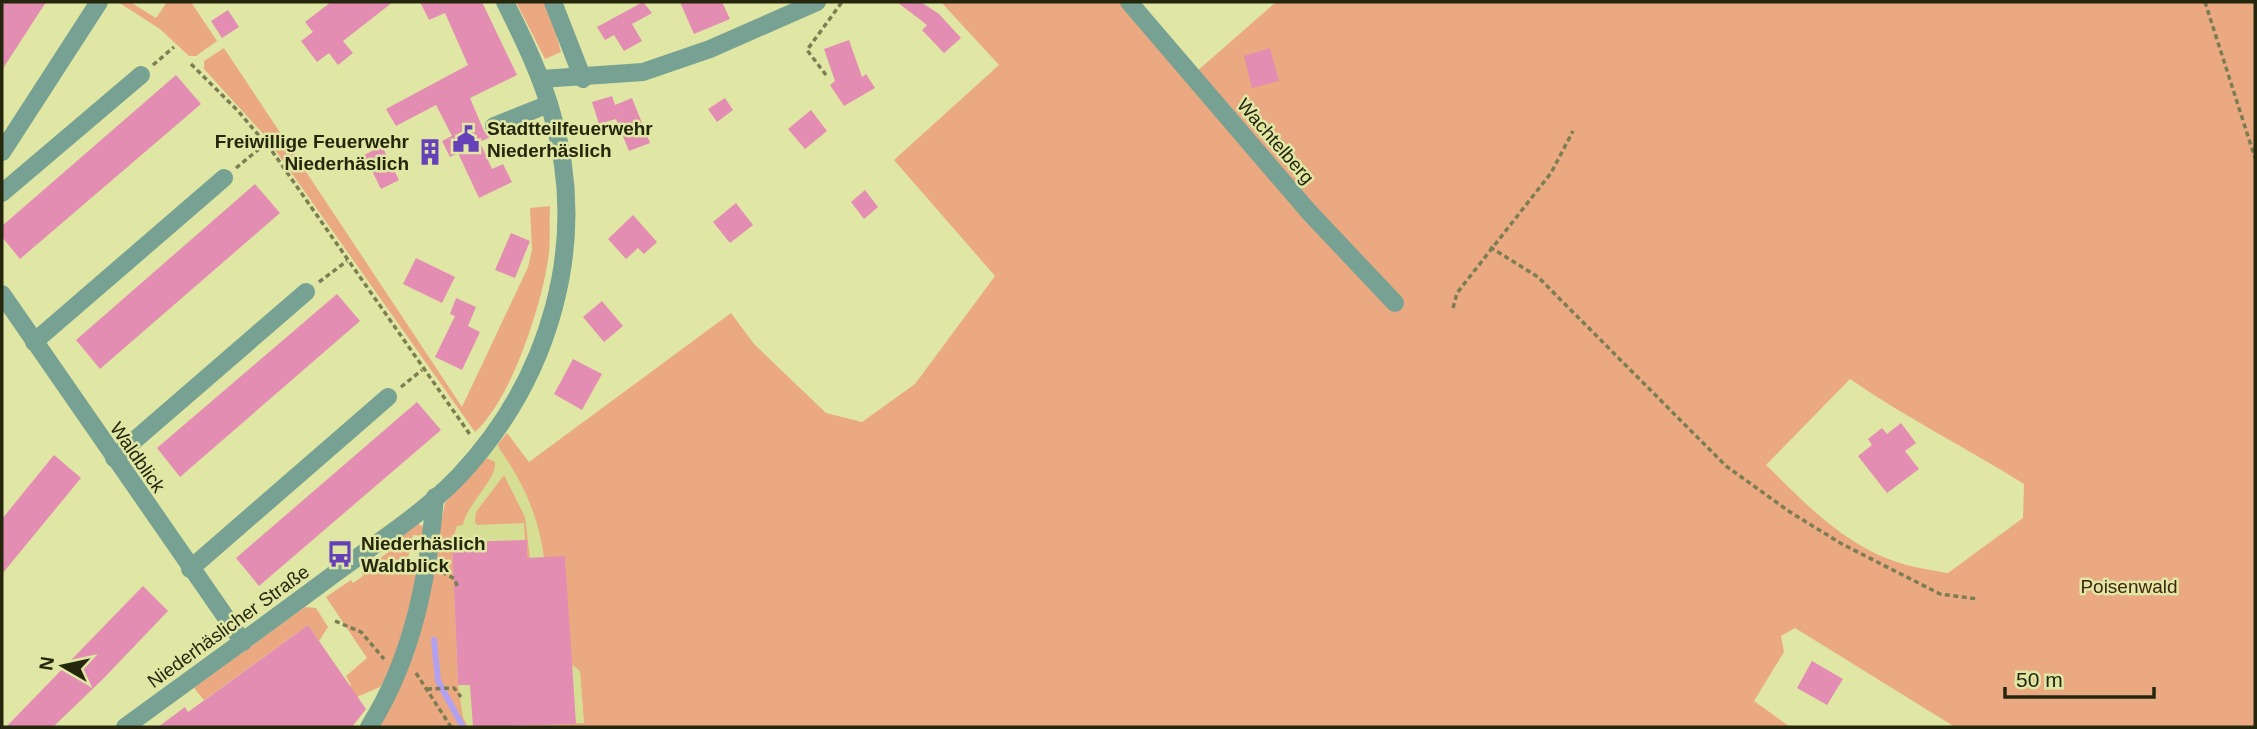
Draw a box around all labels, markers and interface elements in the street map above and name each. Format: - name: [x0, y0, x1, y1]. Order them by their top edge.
- street label: Wachtelberg: [1233, 94, 1318, 188]
- place label: Stadtteilfeuerwehr Niederhäslich: [487, 118, 653, 161]
- public building icon: Stadtteilfeuerwehr Niederhäslich: [451, 124, 481, 154]
- place label: Freiwillige Feuerwehr Niederhäslich: [215, 131, 410, 174]
- building icon: Freiwillige Feuerwehr Niederhäslich: [415, 137, 445, 167]
- street label: Waldblick: [106, 418, 170, 497]
- place label: Niederhäslich Waldblick: [361, 533, 486, 576]
- bus stop icon: Niederhäslich Waldblick: [325, 539, 355, 569]
- street label: Niederhäslicher Straße: [144, 561, 313, 692]
- park label: Poisenwald: [2080, 576, 2178, 597]
- north arrow: [28, 631, 98, 701]
- text: N: [35, 655, 58, 672]
- scale bar: [2005, 656, 2154, 700]
- text: 50 m: [2016, 668, 2063, 691]

